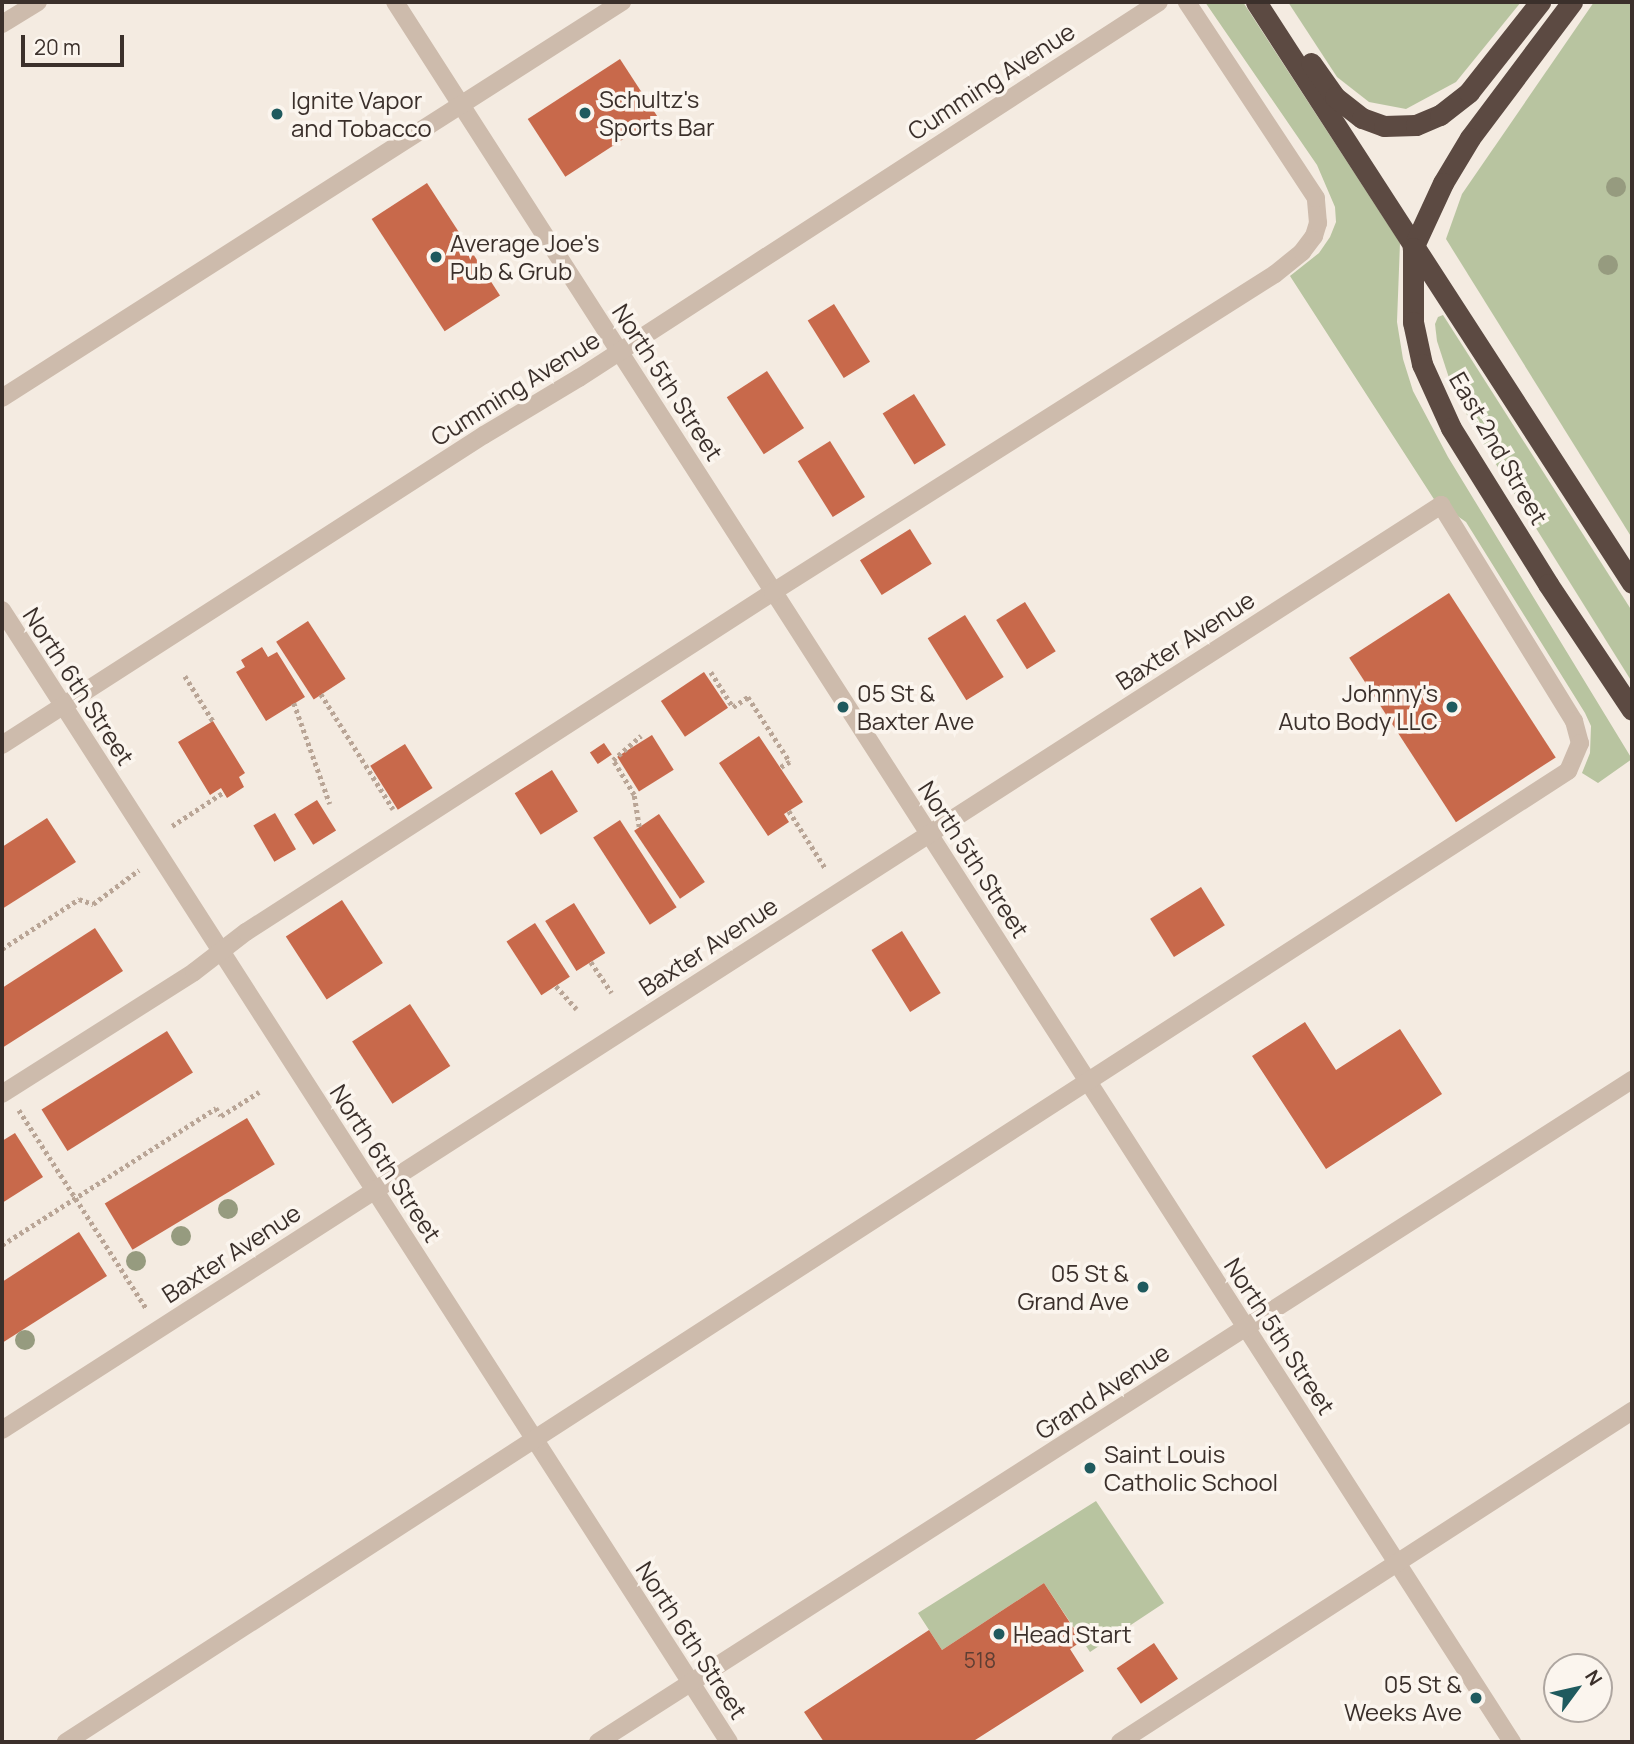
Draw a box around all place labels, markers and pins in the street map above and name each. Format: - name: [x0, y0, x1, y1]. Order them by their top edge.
- place label: Schultz's Sports Bar: [599, 85, 715, 141]
- place label: Ignite Vapor and Tobacco: [291, 86, 432, 142]
- marker: Schultz's Sports Bar: [577, 105, 593, 121]
- marker: Ignite Vapor and Tobacco: [269, 106, 285, 122]
- place label: Average Joe's Pub & Grub: [450, 229, 600, 285]
- marker: Average Joe's Pub & Grub: [428, 249, 444, 265]
- place label: 05 St & Baxter Ave: [857, 679, 974, 735]
- place label: Johnny's Auto Body LLC: [1278, 679, 1438, 735]
- marker: 05 St & Baxter Ave: [835, 699, 851, 715]
- marker: Johnny's Auto Body LLC: [1444, 699, 1460, 715]
- place label: 05 St & Grand Ave: [1017, 1259, 1129, 1315]
- marker: 05 St & Grand Ave: [1135, 1279, 1151, 1295]
- place label: Saint Louis Catholic School: [1104, 1440, 1278, 1496]
- marker: Saint Louis Catholic School: [1082, 1460, 1098, 1476]
- place label: Head Start: [1013, 1620, 1132, 1648]
- marker: Head Start: [991, 1626, 1007, 1642]
- place label: 05 St & Weeks Ave: [1344, 1670, 1462, 1726]
- marker: 05 St & Weeks Ave: [1468, 1690, 1484, 1706]

